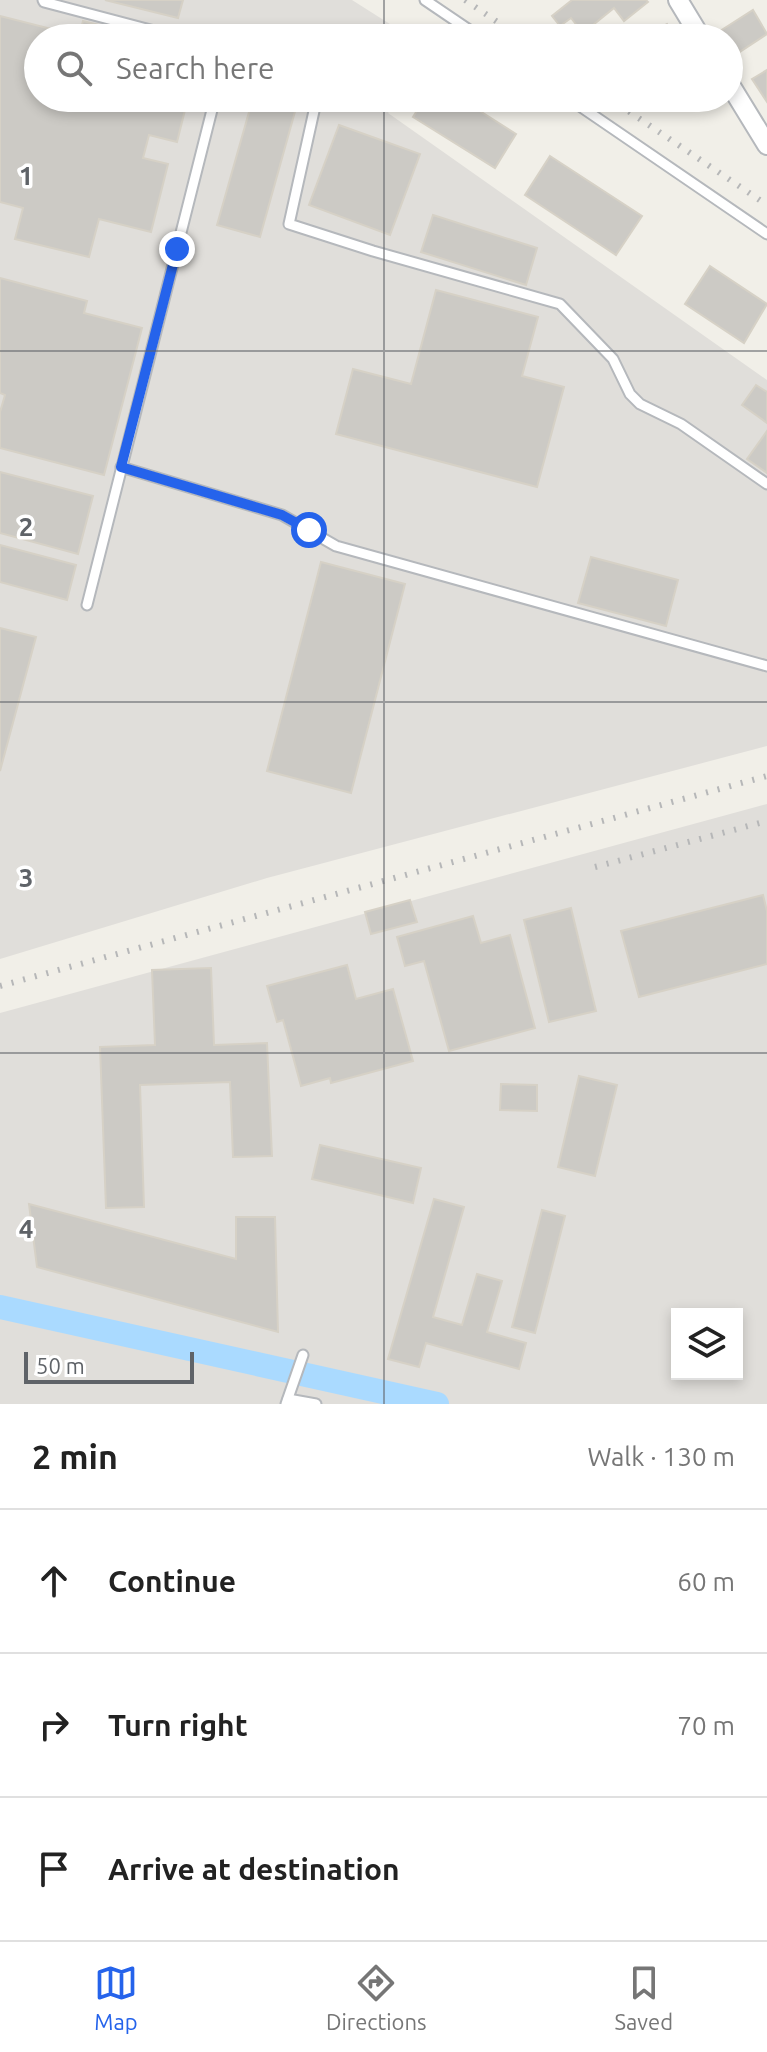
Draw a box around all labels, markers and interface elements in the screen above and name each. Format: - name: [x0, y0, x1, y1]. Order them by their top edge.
- search box: [24, 24, 743, 112]
- icon: search: [52, 46, 96, 90]
- text: Search here: [116, 51, 275, 85]
- text: 1: [19, 161, 33, 190]
- route end: [159, 231, 195, 267]
- text: 2: [19, 512, 33, 541]
- route start: [291, 512, 327, 548]
- text: 3: [19, 863, 33, 892]
- text: 4: [19, 1214, 33, 1243]
- map controls: [671, 1308, 743, 1380]
- button: layers: [671, 1308, 743, 1380]
- scale bar: [24, 1348, 194, 1384]
- text: 50 m: [36, 1353, 85, 1378]
- text: 2 min: [32, 1437, 118, 1475]
- text: Walk · 130 m: [587, 1442, 735, 1471]
- icon: ahead: [32, 1559, 76, 1603]
- text: Continue: [108, 1564, 236, 1598]
- text: 60 m: [677, 1567, 735, 1596]
- icon: right: [32, 1703, 76, 1747]
- text: Turn right: [108, 1708, 248, 1742]
- text: 70 m: [677, 1711, 735, 1740]
- icon: arrive: [32, 1847, 76, 1891]
- text: Arrive at destination: [108, 1852, 400, 1886]
- tab: Map: [94, 1961, 138, 2034]
- tab: Directions: [326, 1961, 427, 2034]
- tab: Saved: [614, 1961, 673, 2034]

